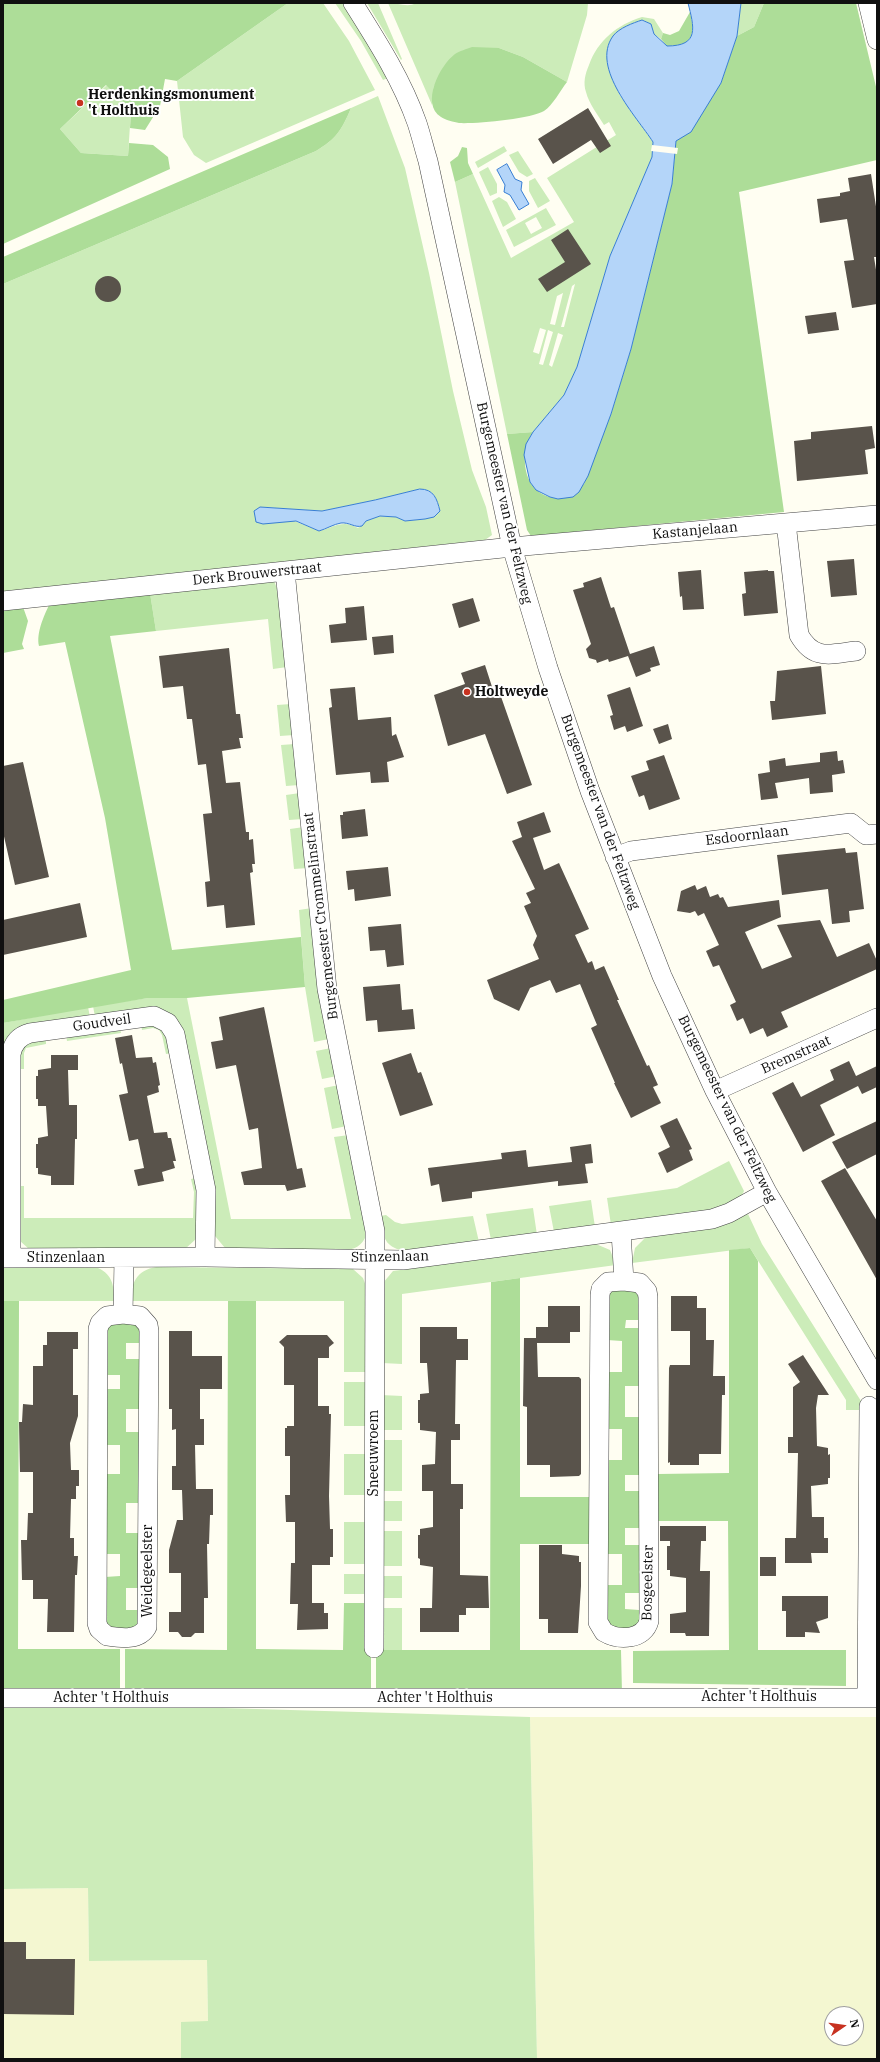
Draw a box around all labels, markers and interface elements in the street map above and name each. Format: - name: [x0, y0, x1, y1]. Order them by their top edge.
- place label: Herdenkingsmonument 't Holthuis: [88, 87, 254, 120]
- marker: Herdenkingsmonument 't Holthuis: [75, 98, 85, 108]
- street label: Burgemeester van der Feltzweg: [473, 400, 535, 606]
- street label: Kastanjelaan: [652, 519, 738, 543]
- street label: Derk Brouwerstraat: [192, 559, 322, 589]
- place label: Holtweyde: [475, 684, 548, 700]
- marker: Holtweyde: [462, 687, 472, 697]
- street label: Burgemeester van der Feltzweg: [557, 712, 643, 912]
- street label: Burgemeester Crommelinstraat: [300, 811, 342, 1021]
- street label: Esdoornlaan: [704, 823, 790, 849]
- street label: Goudveil: [72, 1011, 132, 1035]
- street label: Burgemeester van der Feltzweg: [674, 1012, 780, 1206]
- street label: Bremstraat: [759, 1032, 833, 1078]
- street label: Stinzenlaan: [351, 1248, 429, 1266]
- street label: Stinzenlaan: [27, 1250, 105, 1266]
- street label: Sneeuwroem: [366, 1410, 382, 1496]
- street label: Weidegeelster: [140, 1525, 156, 1617]
- street label: Bosgeelster: [639, 1545, 657, 1621]
- street label: Achter 't Holthuis: [701, 1689, 817, 1705]
- street label: Achter 't Holthuis: [53, 1690, 169, 1706]
- street label: Achter 't Holthuis: [377, 1690, 493, 1706]
- north arrow: [824, 2006, 864, 2046]
- text: N: [847, 2018, 863, 2029]

